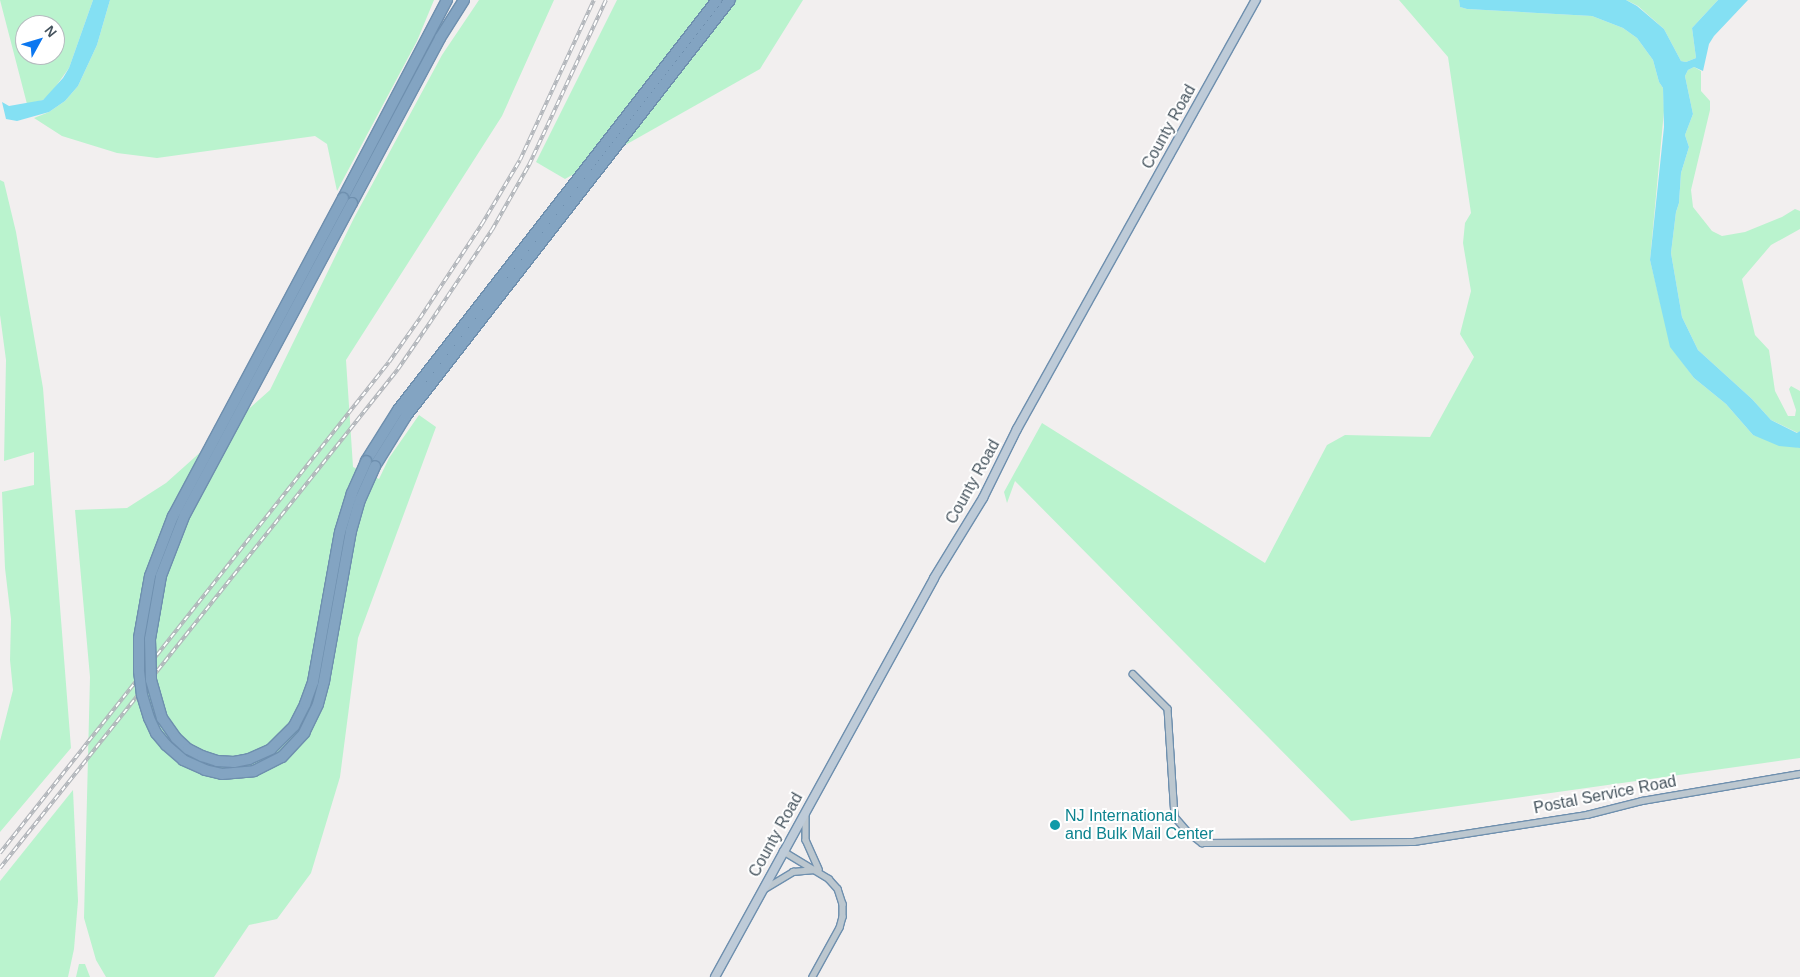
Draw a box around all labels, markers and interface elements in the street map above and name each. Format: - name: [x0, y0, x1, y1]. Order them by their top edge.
- north arrow: [15, 15, 65, 65]
- text: N: [41, 22, 60, 40]
- street label: County Road: [1138, 82, 1200, 172]
- street label: County Road: [942, 437, 1004, 527]
- street label: Postal Service Road: [1532, 772, 1678, 818]
- street label: County Road: [745, 790, 807, 880]
- place label: NJ International and Bulk Mail Center: [1065, 806, 1214, 844]
- marker: NJ International and Bulk Mail Center: [1049, 819, 1061, 831]

